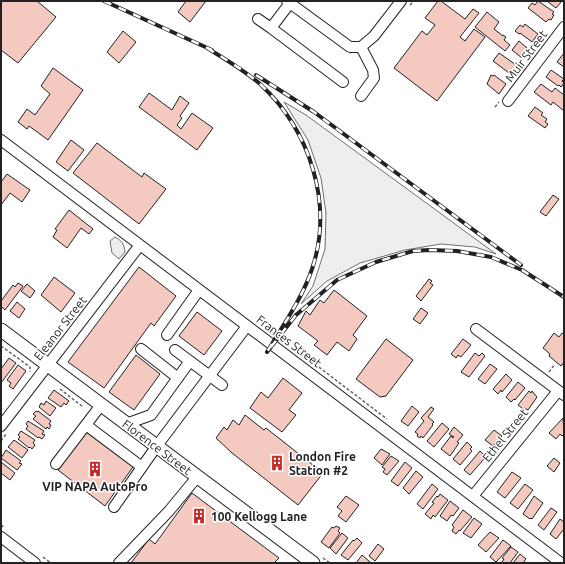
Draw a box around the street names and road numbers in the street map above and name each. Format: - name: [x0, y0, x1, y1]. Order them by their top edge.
- street label: Muir Street: [502, 28, 550, 84]
- street label: Eleanor Street: [31, 293, 89, 362]
- street label: Frances Street: [254, 313, 324, 370]
- street label: Ethel Street: [480, 406, 530, 464]
- street label: Florence Street: [120, 417, 194, 477]

